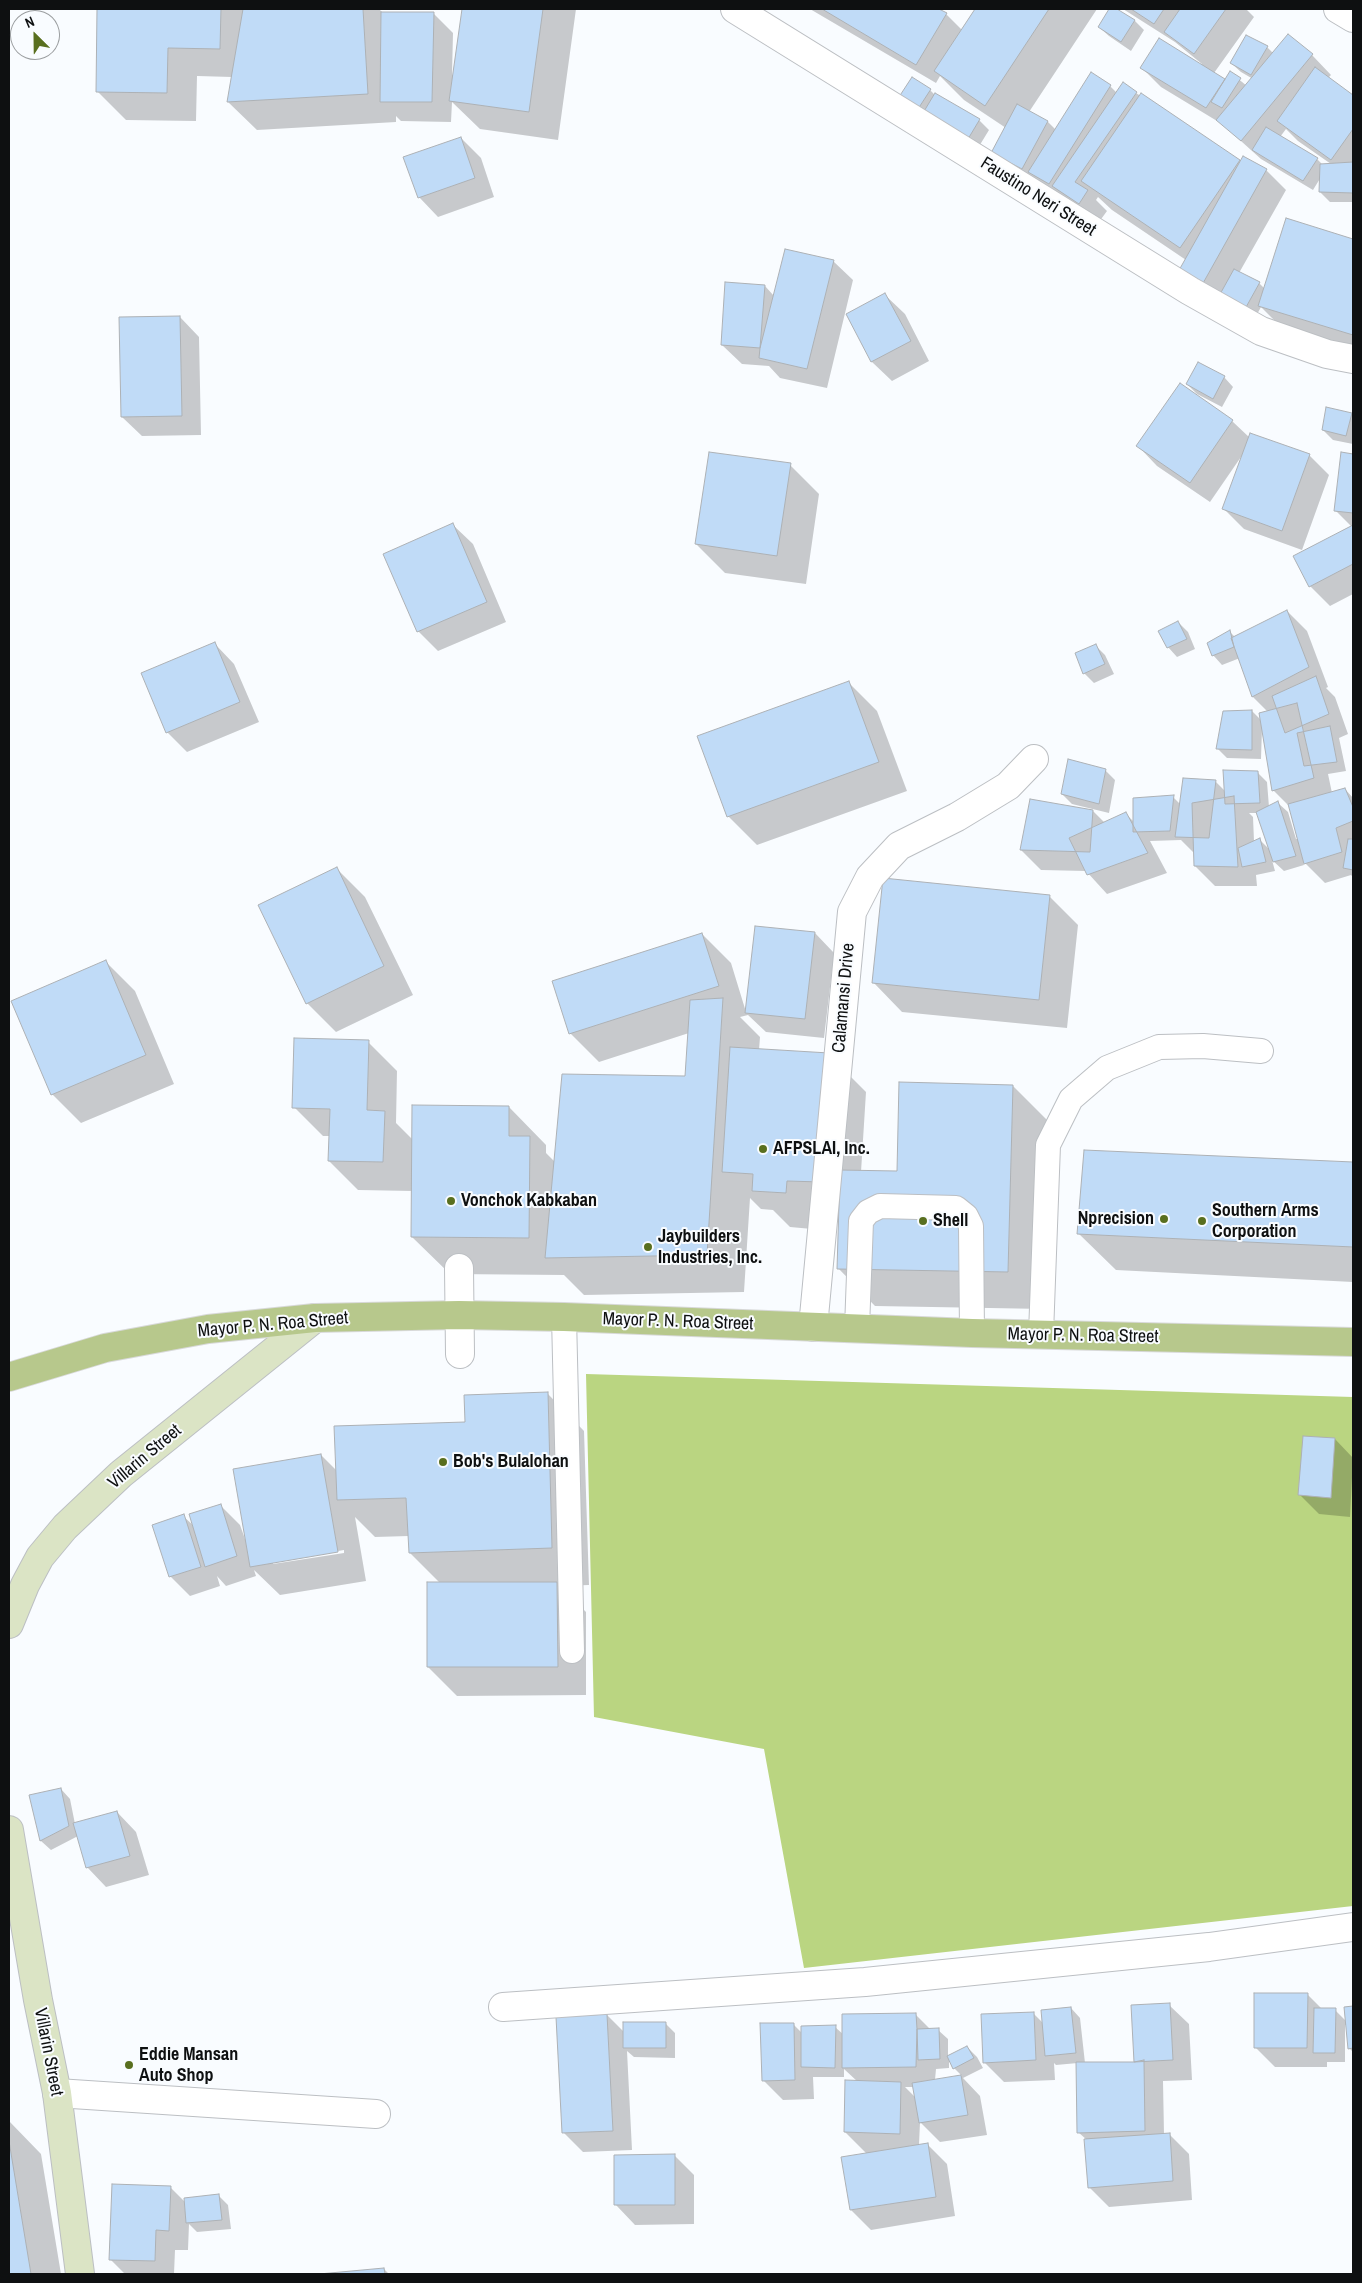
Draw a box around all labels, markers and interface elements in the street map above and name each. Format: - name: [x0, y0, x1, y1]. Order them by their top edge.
- north arrow: [10, 10, 60, 60]
- text: N: [22, 12, 37, 32]
- street label: Faustino Neri Street: [976, 153, 1100, 241]
- street label: Calamansi Drive: [828, 942, 860, 1054]
- place label: AFPSLAI, Inc.: [773, 1138, 870, 1160]
- marker: AFPSLAI, Inc.: [757, 1143, 769, 1155]
- place label: Vonchok Kabkaban: [461, 1190, 597, 1212]
- marker: Vonchok Kabkaban: [445, 1195, 457, 1207]
- place label: Southern Arms Corporation: [1212, 1200, 1319, 1242]
- place label: Nprecision: [1078, 1208, 1154, 1230]
- place label: Shell: [933, 1210, 968, 1232]
- marker: Nprecision: [1158, 1213, 1170, 1225]
- marker: Shell: [917, 1215, 929, 1227]
- marker: Southern Arms Corporation: [1196, 1215, 1208, 1227]
- place label: Jaybuilders Industries, Inc.: [658, 1226, 762, 1268]
- marker: Jaybuilders Industries, Inc.: [642, 1241, 654, 1253]
- street label: Mayor P. N. Roa Street: [197, 1308, 349, 1342]
- street label: Mayor P. N. Roa Street: [602, 1309, 754, 1335]
- street label: Mayor P. N. Roa Street: [1007, 1324, 1159, 1348]
- street label: Villarin Street: [104, 1420, 186, 1494]
- place label: Bob's Bulalohan: [453, 1451, 569, 1473]
- marker: Bob's Bulalohan: [437, 1456, 449, 1468]
- street label: Villarin Street: [29, 2006, 67, 2098]
- place label: Eddie Mansan Auto Shop: [139, 2044, 238, 2086]
- marker: Eddie Mansan Auto Shop: [123, 2059, 135, 2071]

